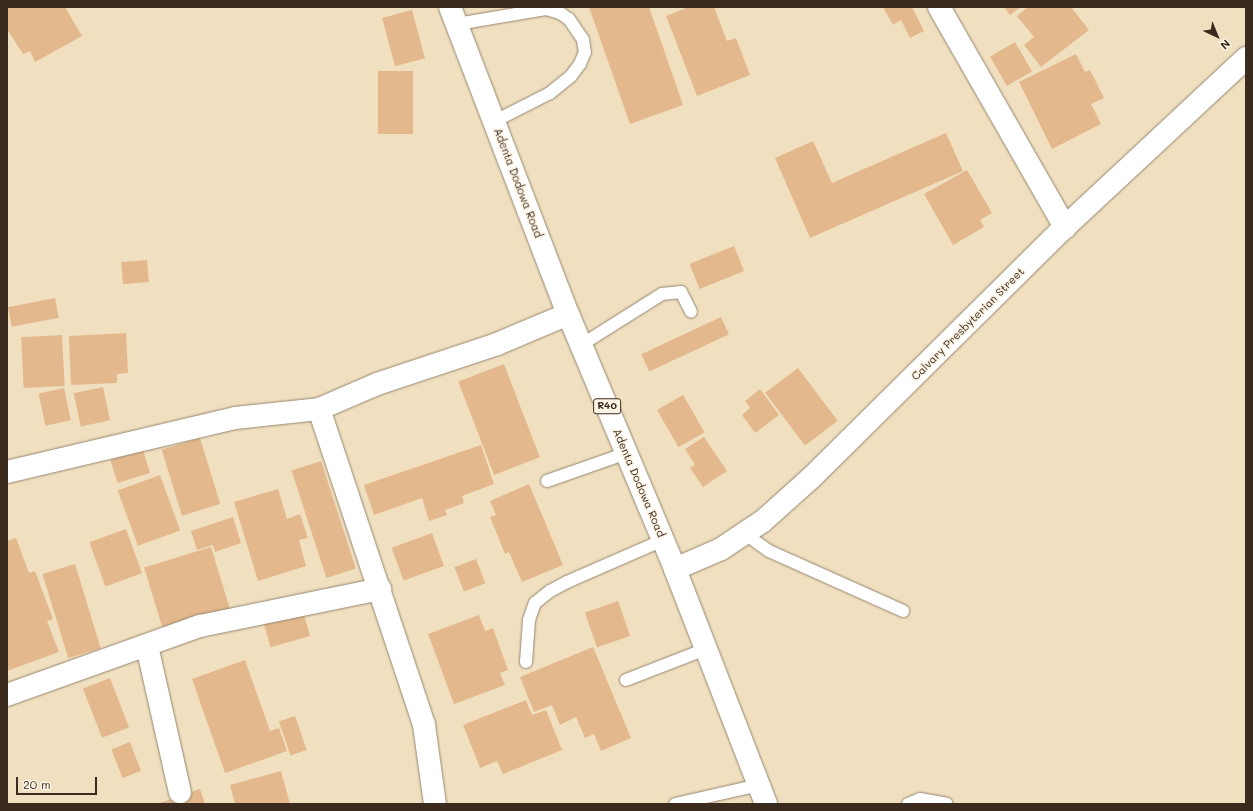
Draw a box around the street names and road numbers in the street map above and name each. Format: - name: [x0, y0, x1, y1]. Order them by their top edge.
- street label: Adenta Dodowa Road: [491, 126, 545, 240]
- street label: Calvary Presbyterian Street: [909, 265, 1027, 383]
- road number: R40: [593, 398, 621, 414]
- street label: Adenta Dodowa Road: [610, 427, 668, 539]

